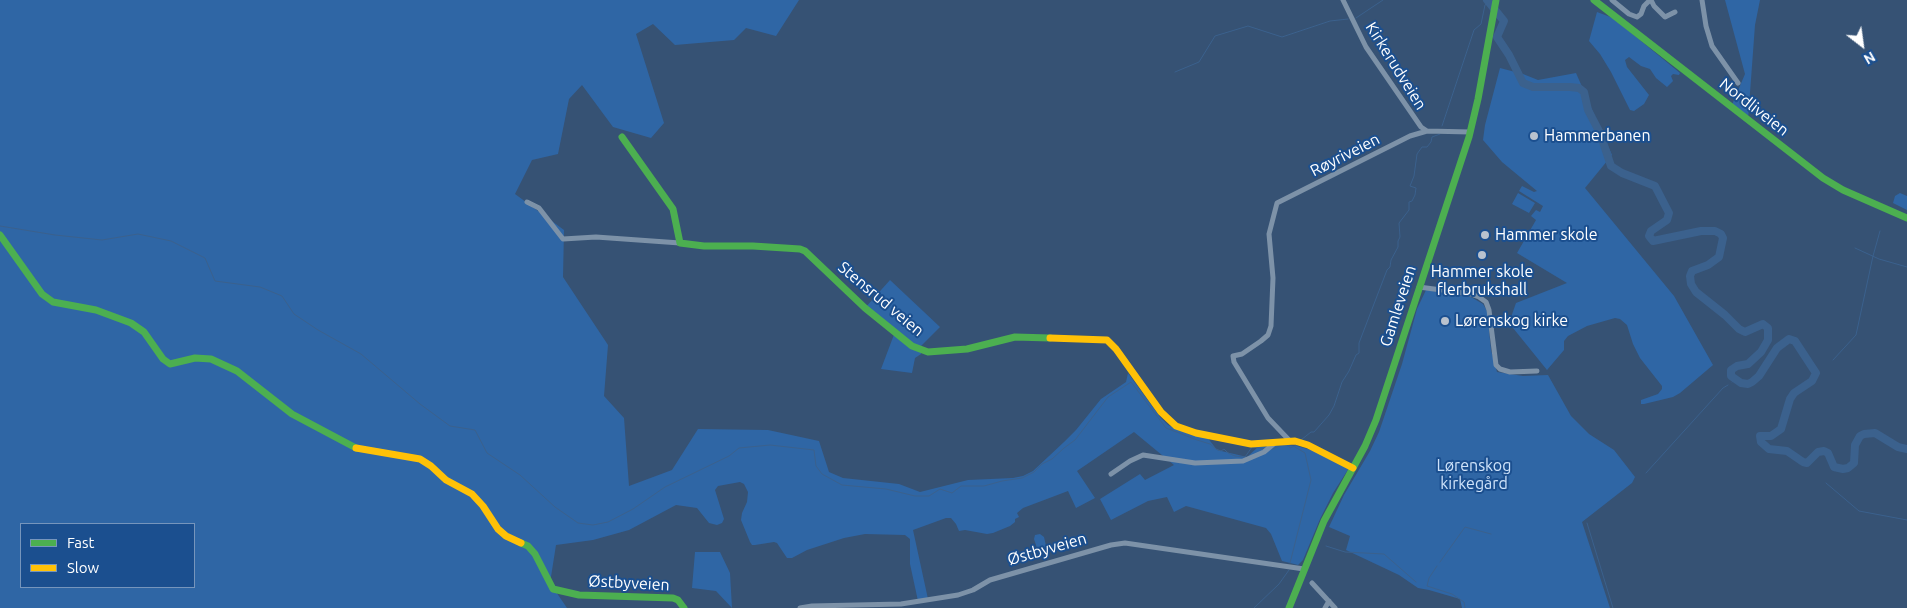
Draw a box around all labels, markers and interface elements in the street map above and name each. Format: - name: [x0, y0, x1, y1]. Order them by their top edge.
- street label: Kirkerudveien: [1361, 19, 1431, 113]
- north arrow: [1837, 20, 1887, 70]
- text: N: [1861, 48, 1878, 68]
- street label: Nordliveien: [1716, 74, 1792, 140]
- place label: Hammerbanen: [1544, 126, 1651, 146]
- street label: Røyriveien: [1307, 129, 1383, 181]
- marker: Hammerbanen: [1528, 130, 1540, 142]
- place label: Hammer skole: [1495, 225, 1598, 245]
- marker: Hammer skole: [1479, 229, 1491, 241]
- marker: Hammer skole flerbrukshall: [1476, 249, 1488, 261]
- street label: Stensrud veien: [834, 258, 928, 340]
- place label: Hammer skole flerbrukshall: [1431, 262, 1533, 300]
- street label: Gamleveien: [1376, 263, 1420, 349]
- place label: Lørenskog kirke: [1455, 311, 1568, 331]
- marker: Lørenskog kirke: [1439, 315, 1451, 327]
- park label: Lørenskog kirkegård: [1437, 456, 1511, 494]
- legend: [20, 523, 195, 588]
- street label: Østbyveien: [1005, 529, 1089, 569]
- text: Fast: [67, 534, 94, 551]
- text: Slow: [67, 559, 99, 576]
- street label: Østbyveien: [588, 571, 670, 595]

